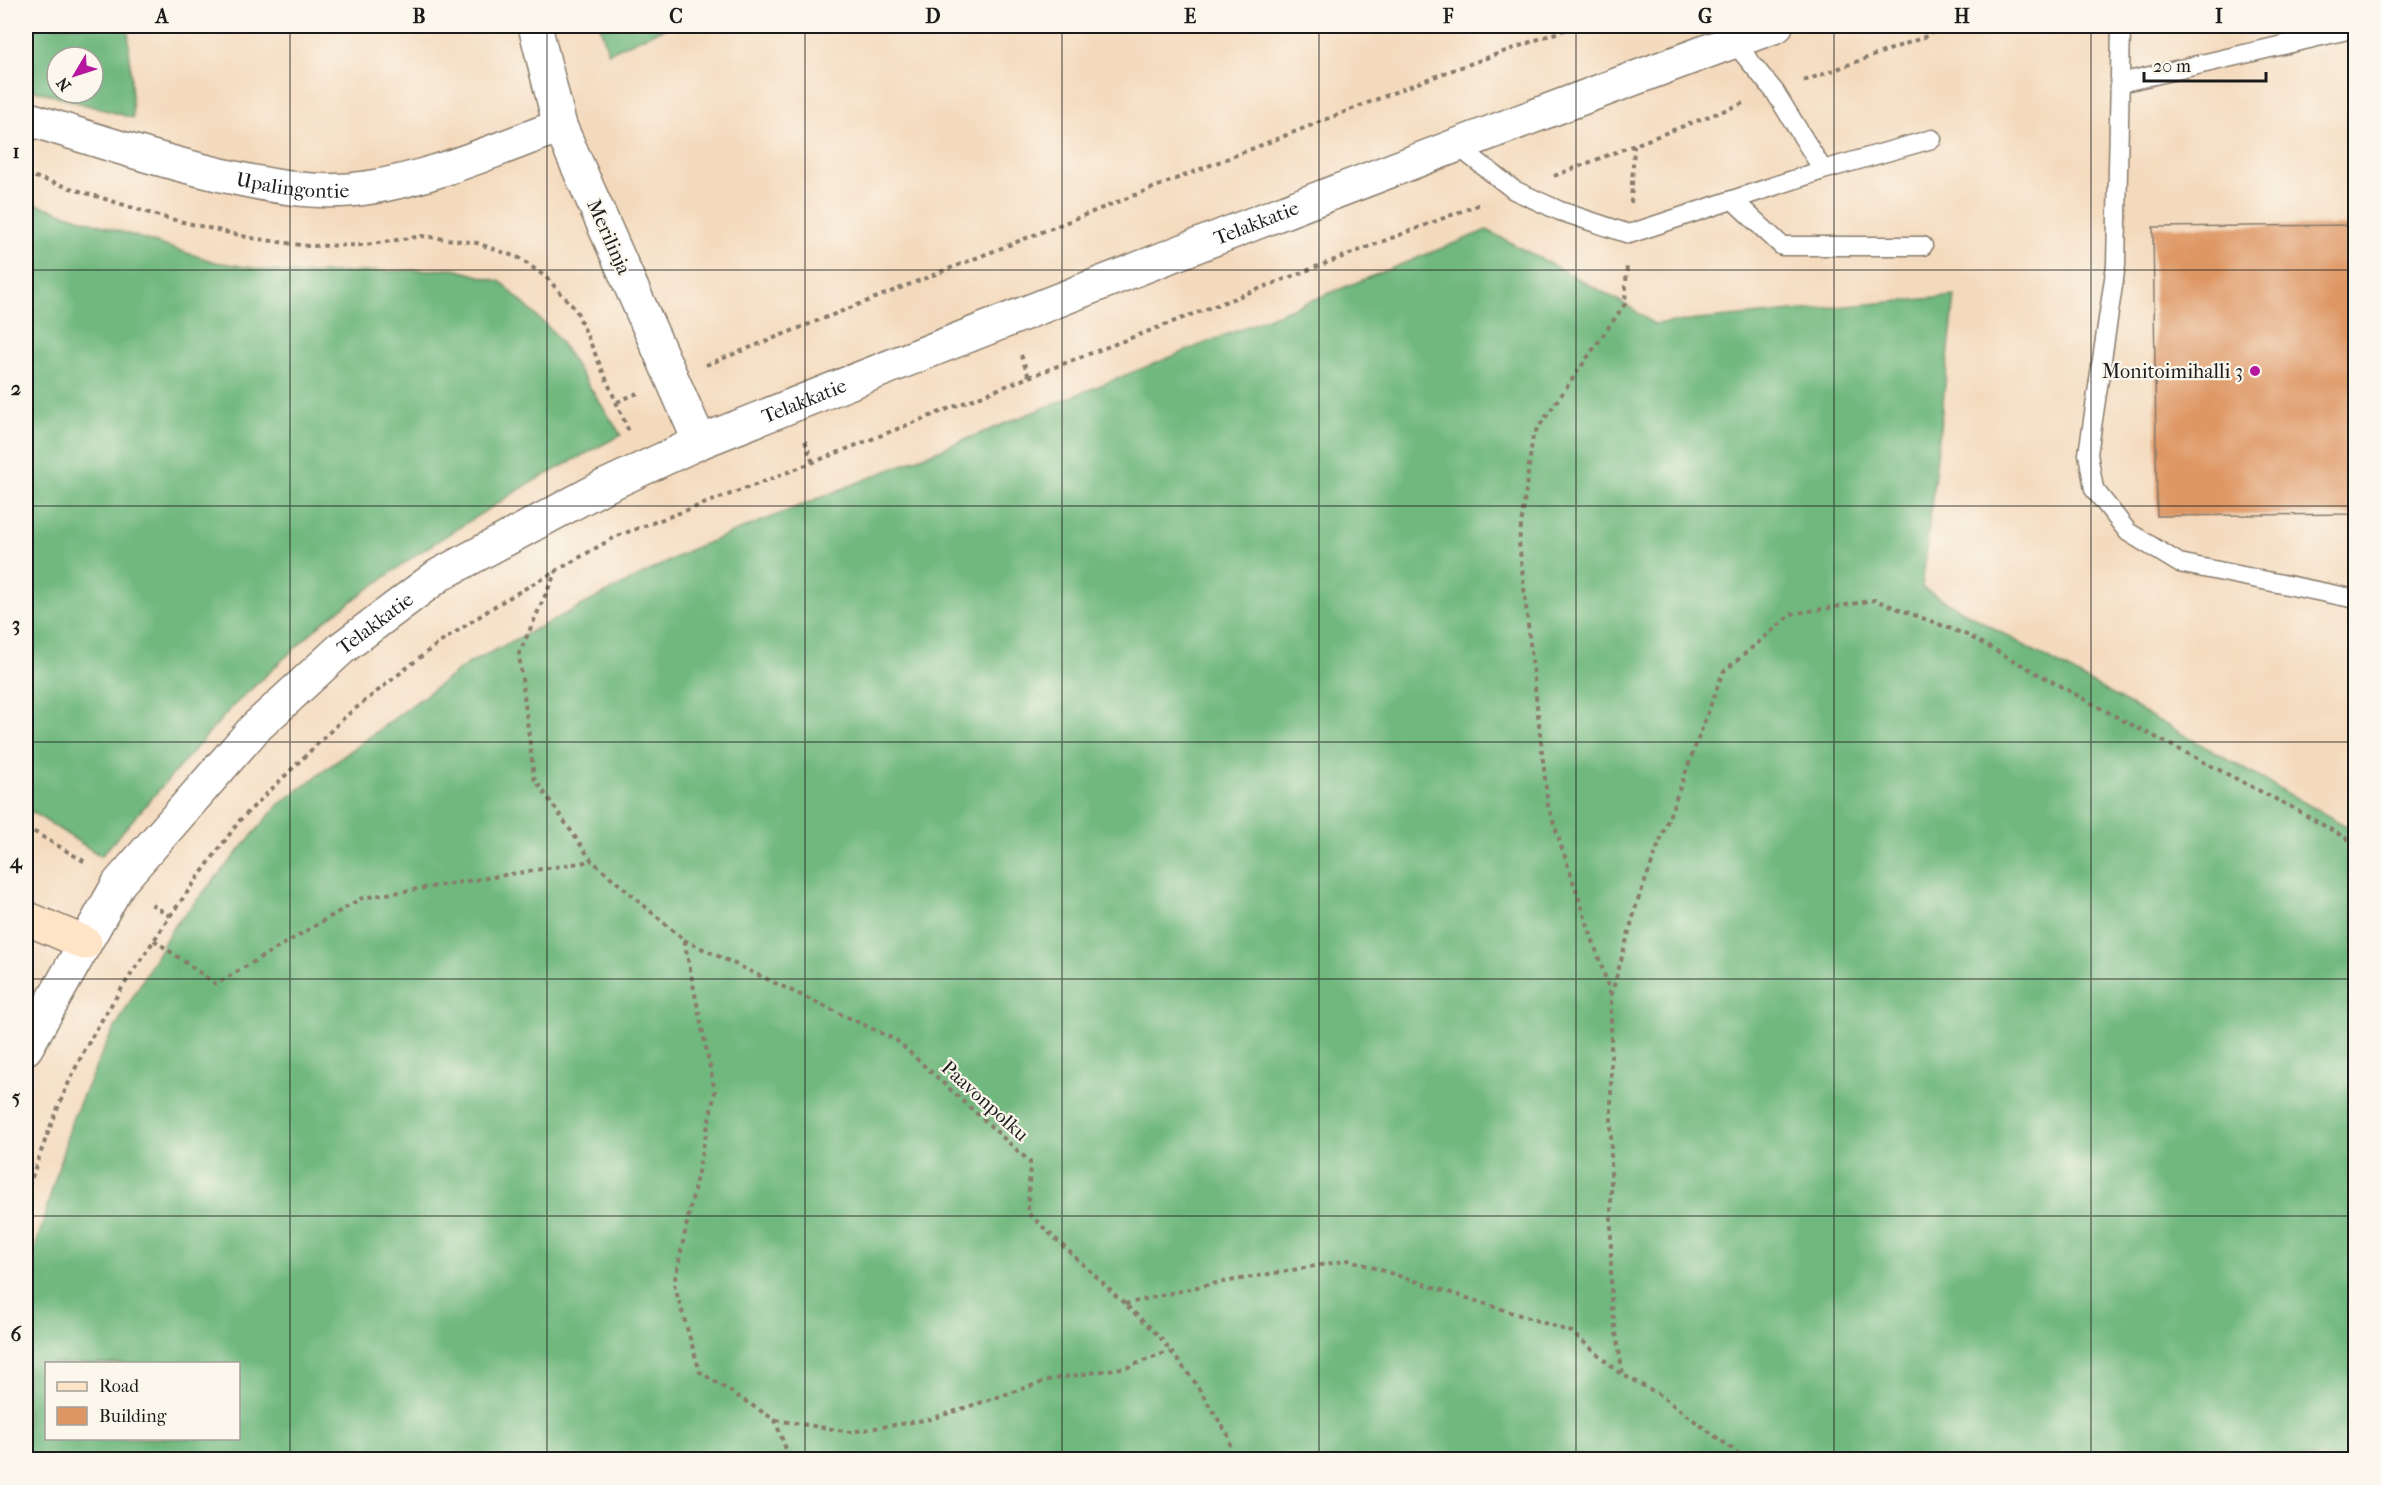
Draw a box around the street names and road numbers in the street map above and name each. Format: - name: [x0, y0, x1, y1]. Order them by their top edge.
- street label: Upalingontie: [234, 167, 350, 202]
- street label: Merilinja: [582, 196, 636, 279]
- street label: Telakkatie: [1211, 196, 1302, 249]
- street label: Telakkatie: [758, 373, 850, 428]
- street label: Telakkatie: [332, 587, 417, 659]
- street label: Paavonpolku: [937, 1056, 1034, 1147]

